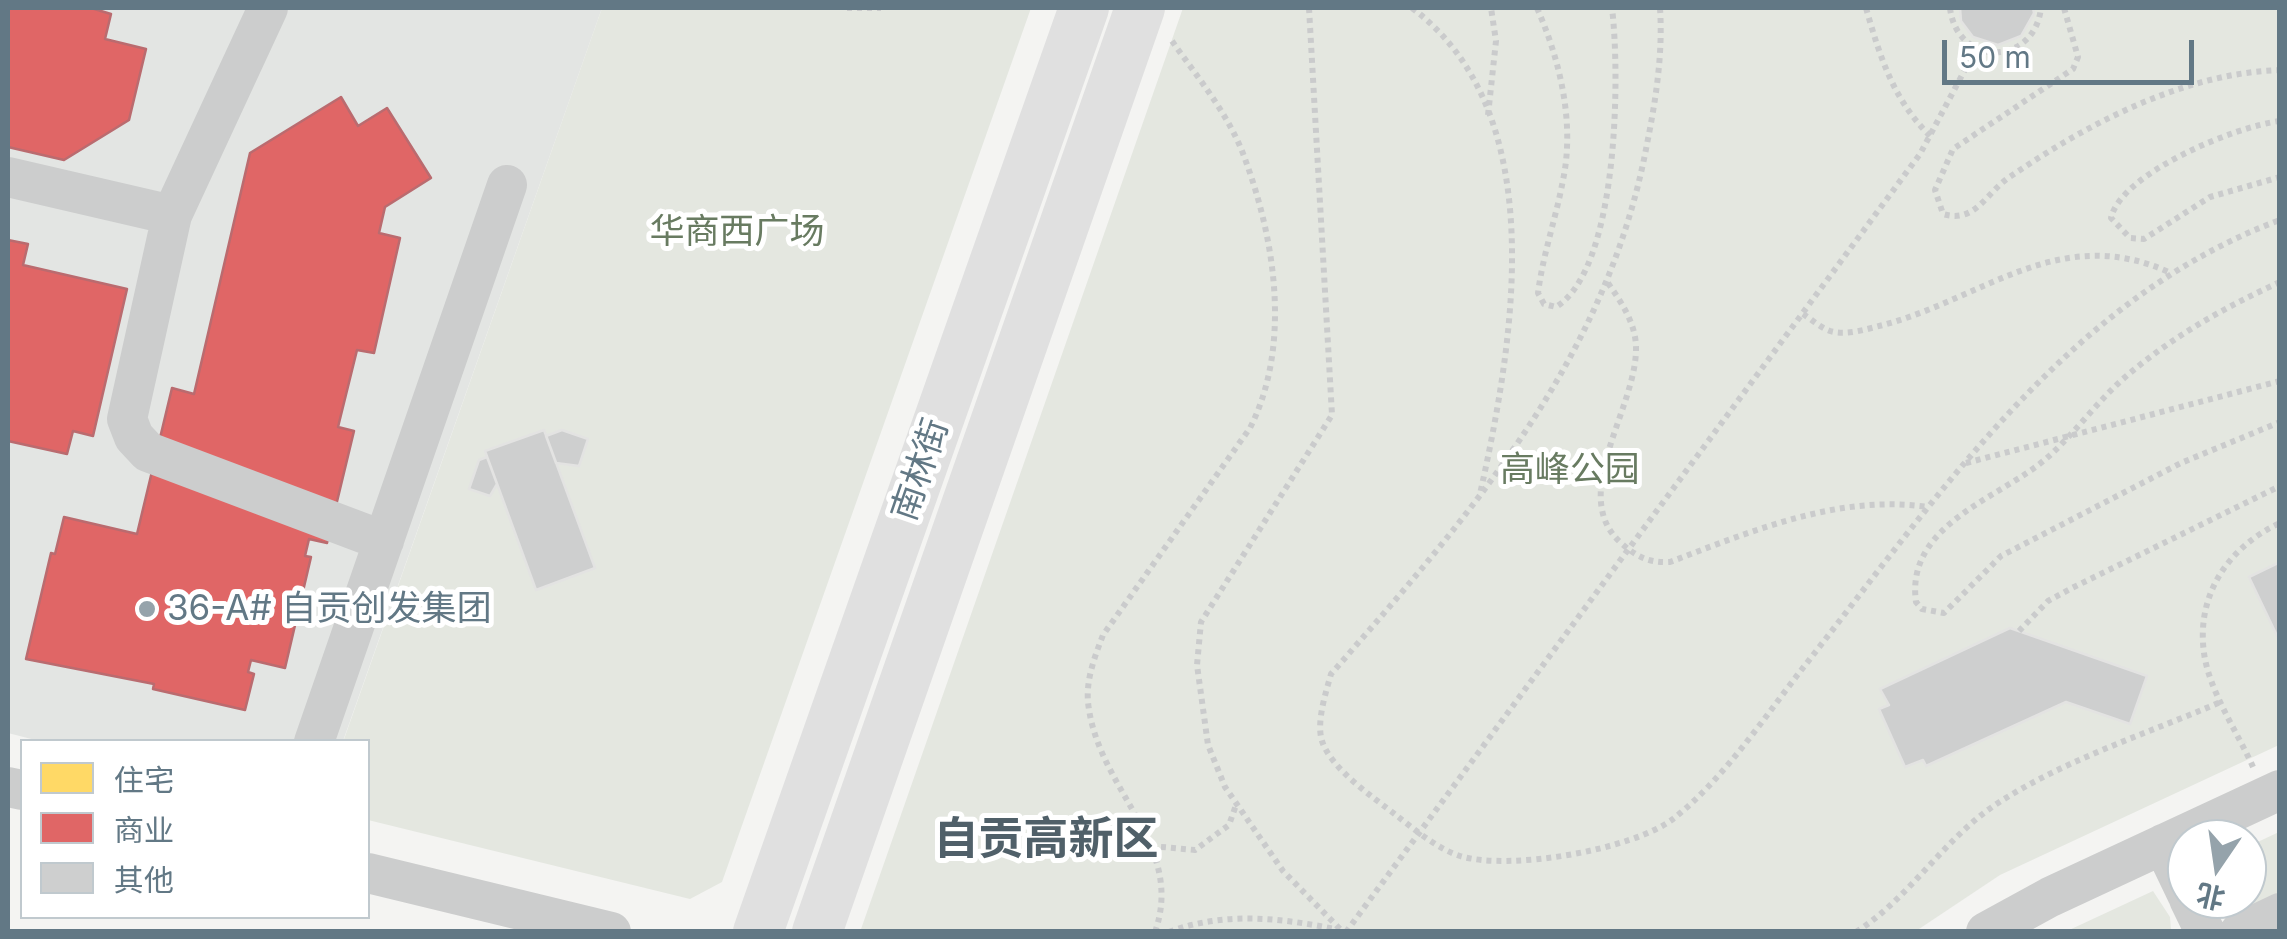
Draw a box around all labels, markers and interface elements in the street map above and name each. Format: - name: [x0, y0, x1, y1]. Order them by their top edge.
- scale bar: [1947, 20, 2200, 82]
- text: 50 m: [1959, 39, 2031, 75]
- park label: 华商西广场: [650, 211, 824, 253]
- street label: 南林街: [884, 414, 958, 526]
- park label: 高峰公园: [1500, 449, 1640, 491]
- place label: 36-A# 自贡创发集团: [167, 588, 491, 630]
- marker: 36-A# 自贡创发集团: [136, 598, 158, 620]
- legend: [20, 739, 370, 919]
- text: 住宅: [114, 762, 174, 798]
- text: 商业: [114, 812, 174, 848]
- district label: 自贡高新区: [934, 813, 1158, 867]
- north arrow: [2167, 819, 2267, 919]
- text: 其他: [114, 862, 174, 898]
- text: 北: [2193, 877, 2228, 916]

